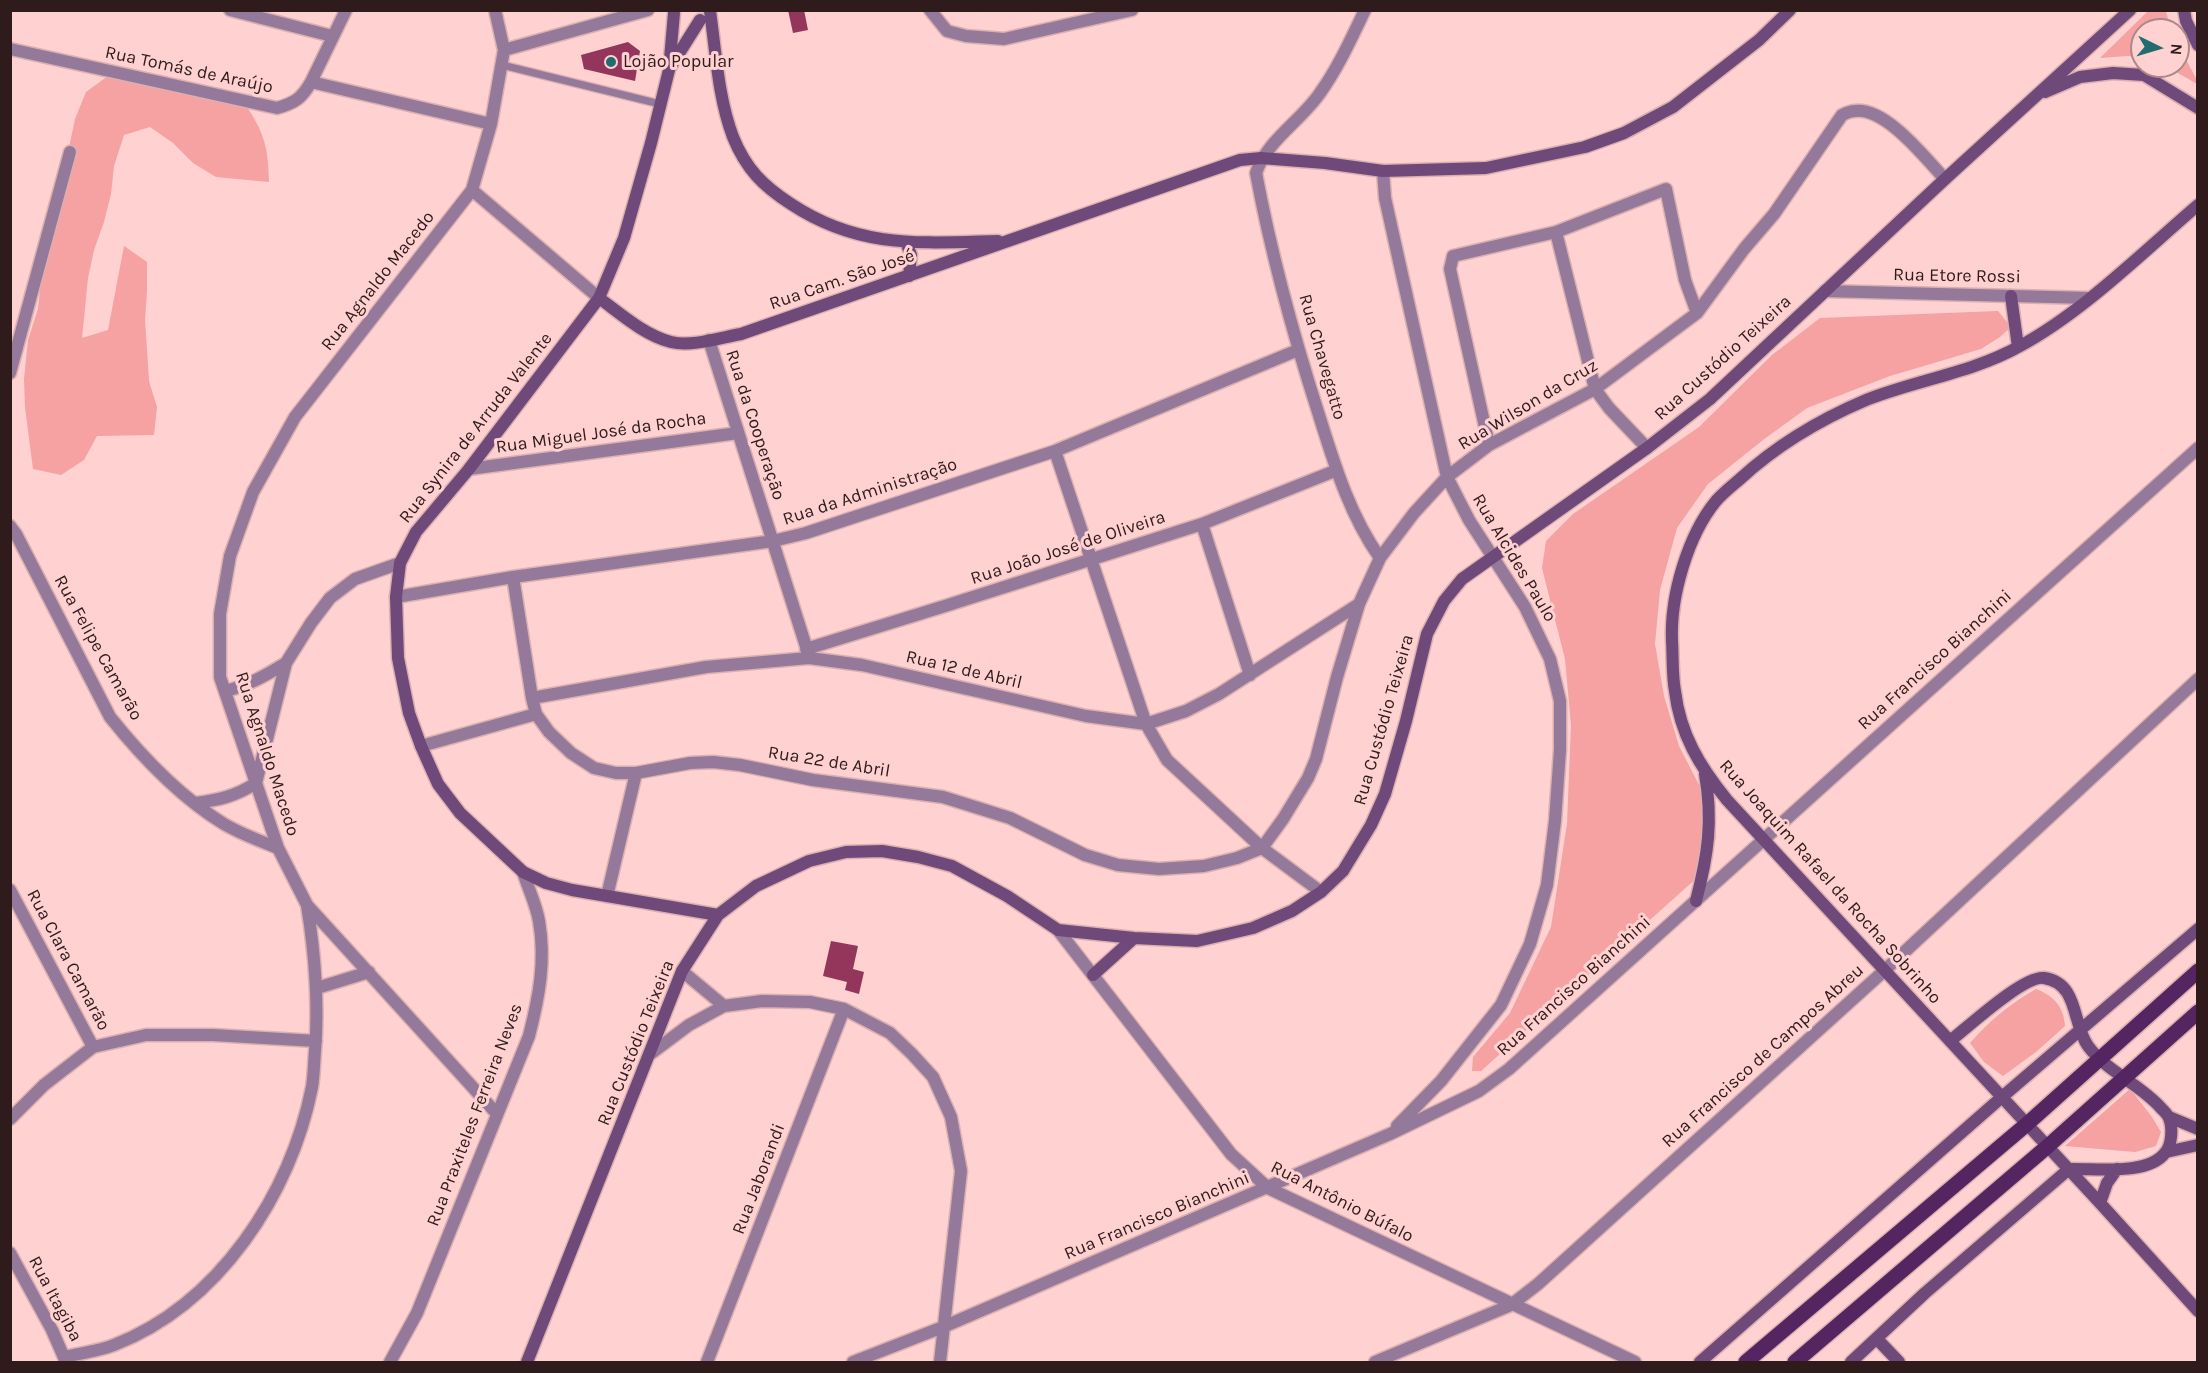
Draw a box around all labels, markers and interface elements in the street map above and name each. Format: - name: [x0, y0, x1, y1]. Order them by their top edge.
- north arrow: [2130, 18, 2190, 78]
- street label: Rua Tomás de Araújo: [103, 42, 275, 98]
- text: N: [2166, 43, 2186, 56]
- place label: Lojão Popular: [623, 51, 734, 73]
- marker: Lojão Popular: [604, 55, 618, 69]
- street label: Rua Agnaldo Macedo: [317, 207, 439, 355]
- street label: Rua Cam. São José: [767, 245, 917, 315]
- street label: Rua Etore Rossi: [1893, 264, 2021, 288]
- street label: Rua Custódio Teixeira: [1650, 291, 1796, 425]
- street label: Rua Chavegatto: [1294, 292, 1350, 422]
- street label: Rua Synira de Arruda Valente: [395, 328, 557, 528]
- street label: Rua da Cooperação: [720, 347, 790, 503]
- street label: Rua Wilson da Cruz: [1454, 355, 1602, 455]
- street label: Rua Miguel José da Rocha: [494, 408, 708, 458]
- street label: Rua da Administração: [780, 454, 960, 530]
- street label: Rua Alcides Paulo: [1467, 490, 1561, 626]
- street label: Rua João José de Oliveira: [968, 506, 1168, 590]
- street label: Rua Felipe Camarão: [49, 572, 147, 724]
- street label: Rua Francisco Bianchini: [1854, 585, 2016, 735]
- street label: Rua Custódio Teixeira: [1349, 632, 1419, 808]
- street label: Rua 12 de Abril: [904, 646, 1024, 694]
- street label: Rua Agnaldo Macedo: [230, 669, 304, 839]
- street label: Rua 22 de Abril: [766, 742, 892, 782]
- street label: Rua Joaquim Rafael da Rocha Sobrinho: [1714, 755, 1946, 1009]
- street label: Rua Clara Camarão: [22, 886, 114, 1034]
- street label: Rua Francisco Bianchini: [1493, 911, 1655, 1061]
- street label: Rua Custódio Teixeira: [593, 957, 679, 1129]
- street label: Rua Francisco de Campos Abreu: [1658, 960, 1868, 1152]
- street label: Rua Praxiteles Ferreira Neves: [422, 1001, 528, 1229]
- street label: Rua Jaborandi: [728, 1120, 790, 1238]
- street label: Rua Antônio Búfalo: [1267, 1157, 1417, 1247]
- street label: Rua Francisco Bianchini: [1061, 1167, 1253, 1265]
- street label: Rua Itagiba: [23, 1252, 87, 1346]

